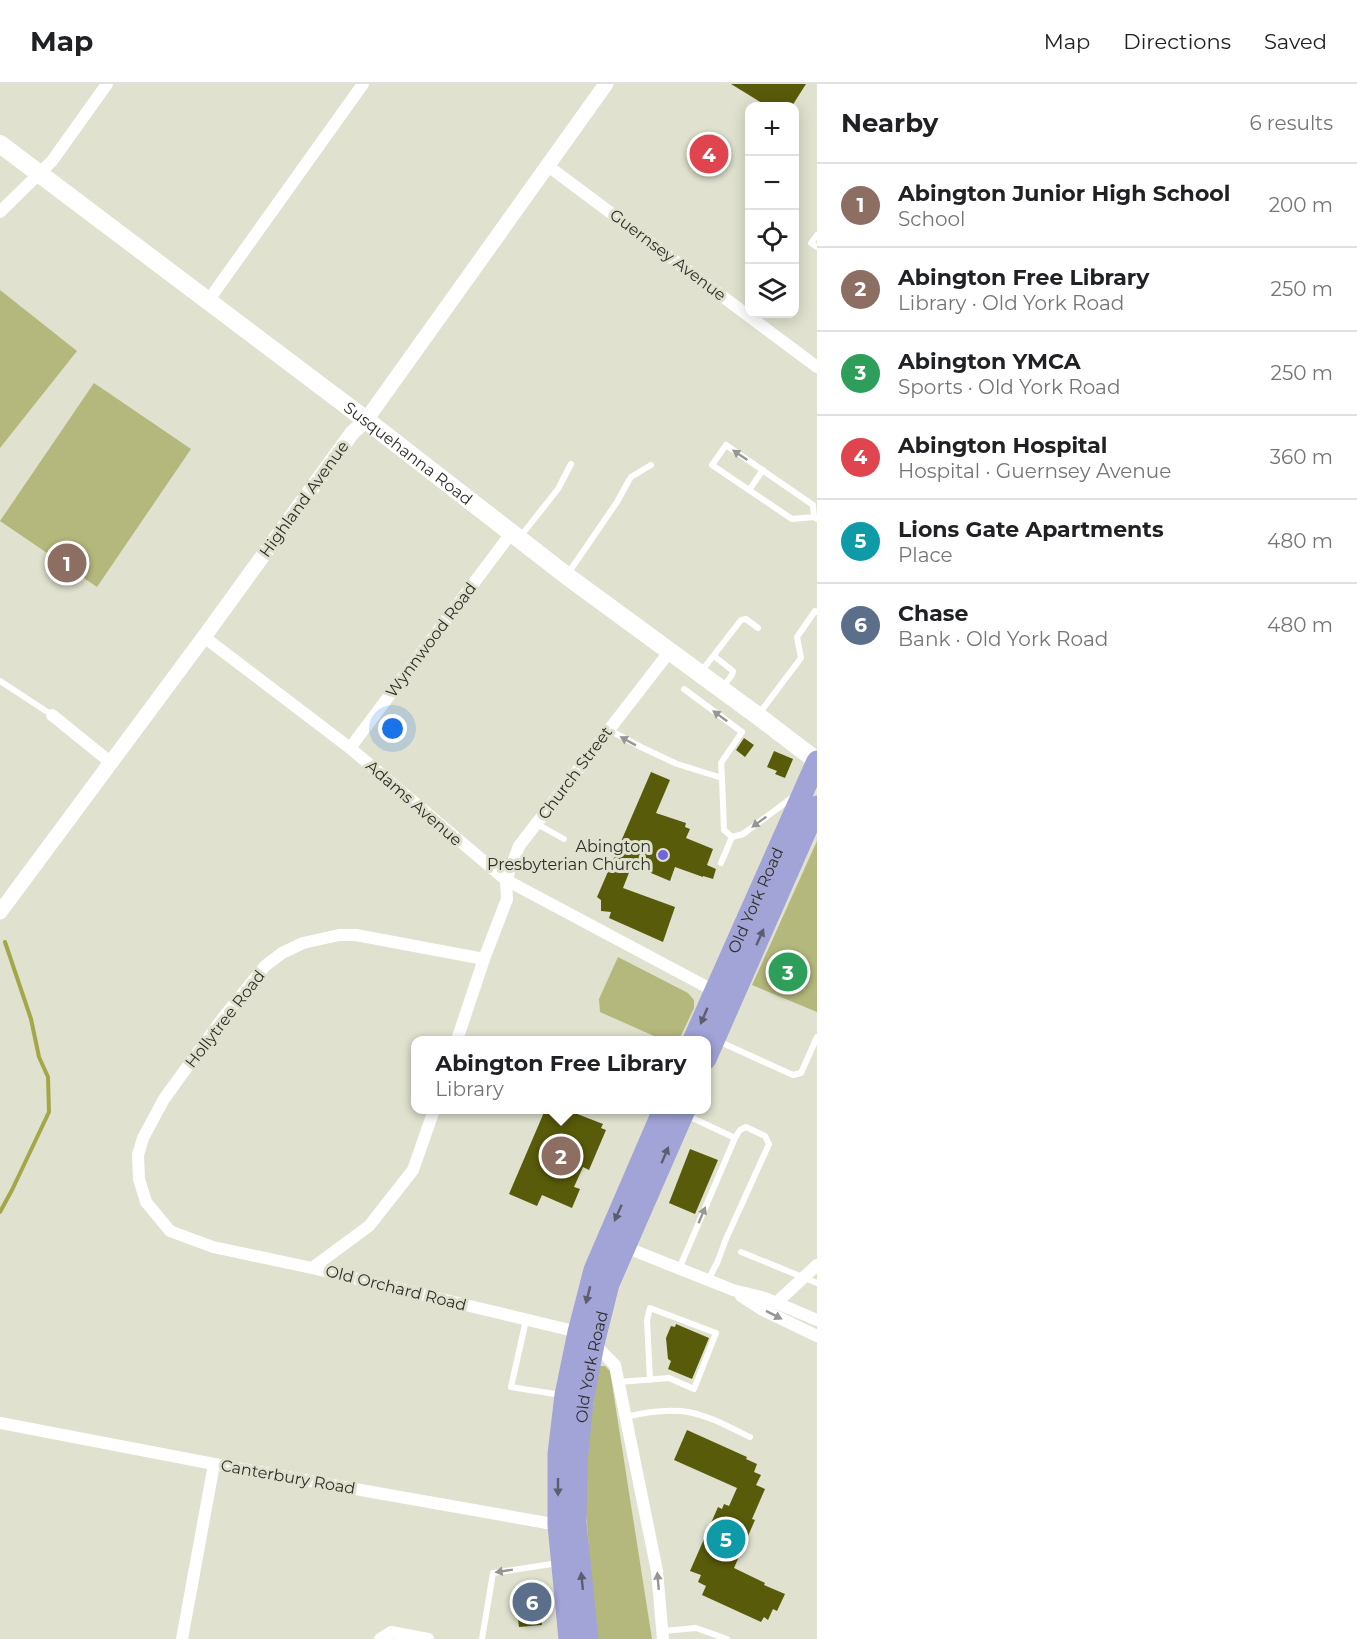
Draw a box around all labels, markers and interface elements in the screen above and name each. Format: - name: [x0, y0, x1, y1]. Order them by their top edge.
- text: Map: [30, 24, 93, 58]
- text: Map: [1044, 29, 1090, 54]
- text: Directions: [1123, 29, 1231, 54]
- text: Saved: [1264, 29, 1327, 54]
- map controls: [745, 102, 799, 318]
- button: +: [745, 102, 799, 156]
- text: Nearby: [841, 107, 938, 139]
- text: 6 results: [1249, 111, 1333, 135]
- pin: 4: [690, 132, 728, 176]
- button: −: [745, 156, 799, 210]
- text: Abington Junior High School: [898, 180, 1230, 207]
- text: 1: [857, 193, 864, 217]
- text: 200 m: [1269, 193, 1333, 217]
- street label: Guernsey Avenue: [606, 205, 730, 305]
- text: School: [898, 207, 965, 231]
- button: locate: [745, 210, 799, 264]
- button: layers: [745, 264, 799, 318]
- text: Abington Free Library: [898, 264, 1149, 291]
- text: 2: [855, 277, 866, 301]
- text: 250 m: [1271, 277, 1333, 301]
- text: Library · Old York Road: [898, 291, 1124, 315]
- text: Abington YMCA: [898, 348, 1081, 375]
- text: 3: [855, 361, 866, 385]
- text: 250 m: [1271, 361, 1333, 385]
- text: Sports · Old York Road: [898, 375, 1120, 399]
- street label: Susquehanna Road: [340, 397, 476, 509]
- text: Abington Hospital: [898, 432, 1107, 459]
- street label: Highland Avenue: [255, 437, 353, 561]
- text: 4: [854, 445, 867, 469]
- text: 360 m: [1270, 445, 1333, 469]
- one-way arrow: [732, 450, 748, 461]
- text: Hospital · Guernsey Avenue: [898, 459, 1171, 483]
- text: Lions Gate Apartments: [898, 516, 1164, 543]
- text: 5: [855, 529, 866, 553]
- text: 480 m: [1267, 529, 1333, 553]
- pin: 1: [48, 540, 86, 586]
- text: Place: [898, 543, 953, 567]
- street label: Wynnwood Road: [382, 579, 480, 701]
- text: Chase: [898, 600, 968, 627]
- text: 6: [854, 613, 867, 637]
- text: 480 m: [1267, 613, 1333, 637]
- text: Bank · Old York Road: [898, 627, 1108, 651]
- one-way arrow: [713, 710, 728, 722]
- your location: [378, 714, 407, 743]
- street label: Church Street: [534, 722, 616, 823]
- one-way arrow: [620, 735, 636, 746]
- street label: Adams Avenue: [362, 756, 466, 850]
- one-way arrow: [751, 816, 766, 828]
- place label: Abington Presbyterian Church: [487, 837, 651, 874]
- street label: Old York Road: [723, 844, 787, 956]
- marker: Abington Presbyterian Church: [656, 848, 670, 862]
- one-way arrow: [756, 928, 765, 946]
- pin: 3: [768, 950, 808, 994]
- street label: Hollytree Road: [181, 966, 269, 1072]
- one-way arrow: [699, 1007, 709, 1025]
- popup: [411, 1036, 711, 1114]
- text: Abington Free Library: [435, 1050, 687, 1077]
- text: Library: [435, 1077, 504, 1101]
- pin: 2: [542, 1134, 580, 1178]
- one-way arrow: [661, 1146, 670, 1163]
- one-way arrow: [612, 1204, 622, 1222]
- one-way arrow: [697, 1205, 707, 1223]
- street label: Old Orchard Road: [324, 1261, 468, 1315]
- one-way arrow: [582, 1285, 592, 1304]
- street label: Old York Road: [571, 1309, 611, 1424]
- one-way arrow: [765, 1310, 782, 1320]
- street label: Canterbury Road: [219, 1456, 357, 1498]
- one-way arrow: [553, 1477, 563, 1496]
- pin: 5: [706, 1516, 746, 1562]
- one-way arrow: [494, 1567, 513, 1576]
- one-way arrow: [653, 1571, 663, 1590]
- one-way arrow: [577, 1572, 587, 1591]
- pin: 6: [512, 1580, 552, 1624]

